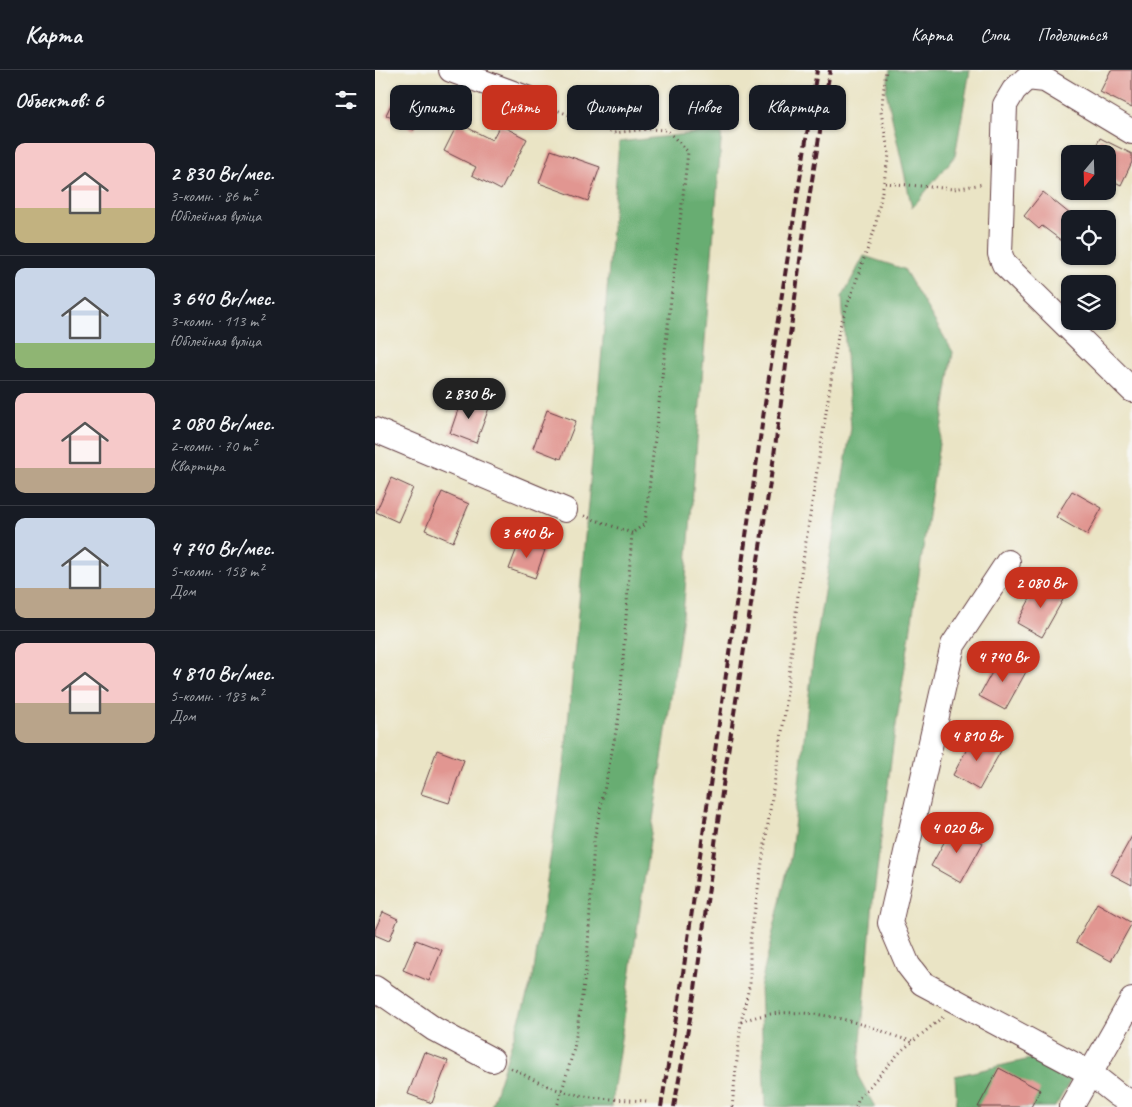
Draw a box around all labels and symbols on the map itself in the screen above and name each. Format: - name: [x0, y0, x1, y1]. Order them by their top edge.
- north arrow: [1061, 145, 1116, 200]
- pin: 2 830 Br: [417, 378, 521, 420]
- pin: 3 640 Br: [475, 516, 579, 559]
- pin: 2 080 Br: [989, 566, 1093, 609]
- pin: 4 740 Br: [951, 640, 1055, 683]
- pin: 4 810 Br: [925, 720, 1029, 762]
- pin: 4 020 Br: [905, 812, 1009, 854]

